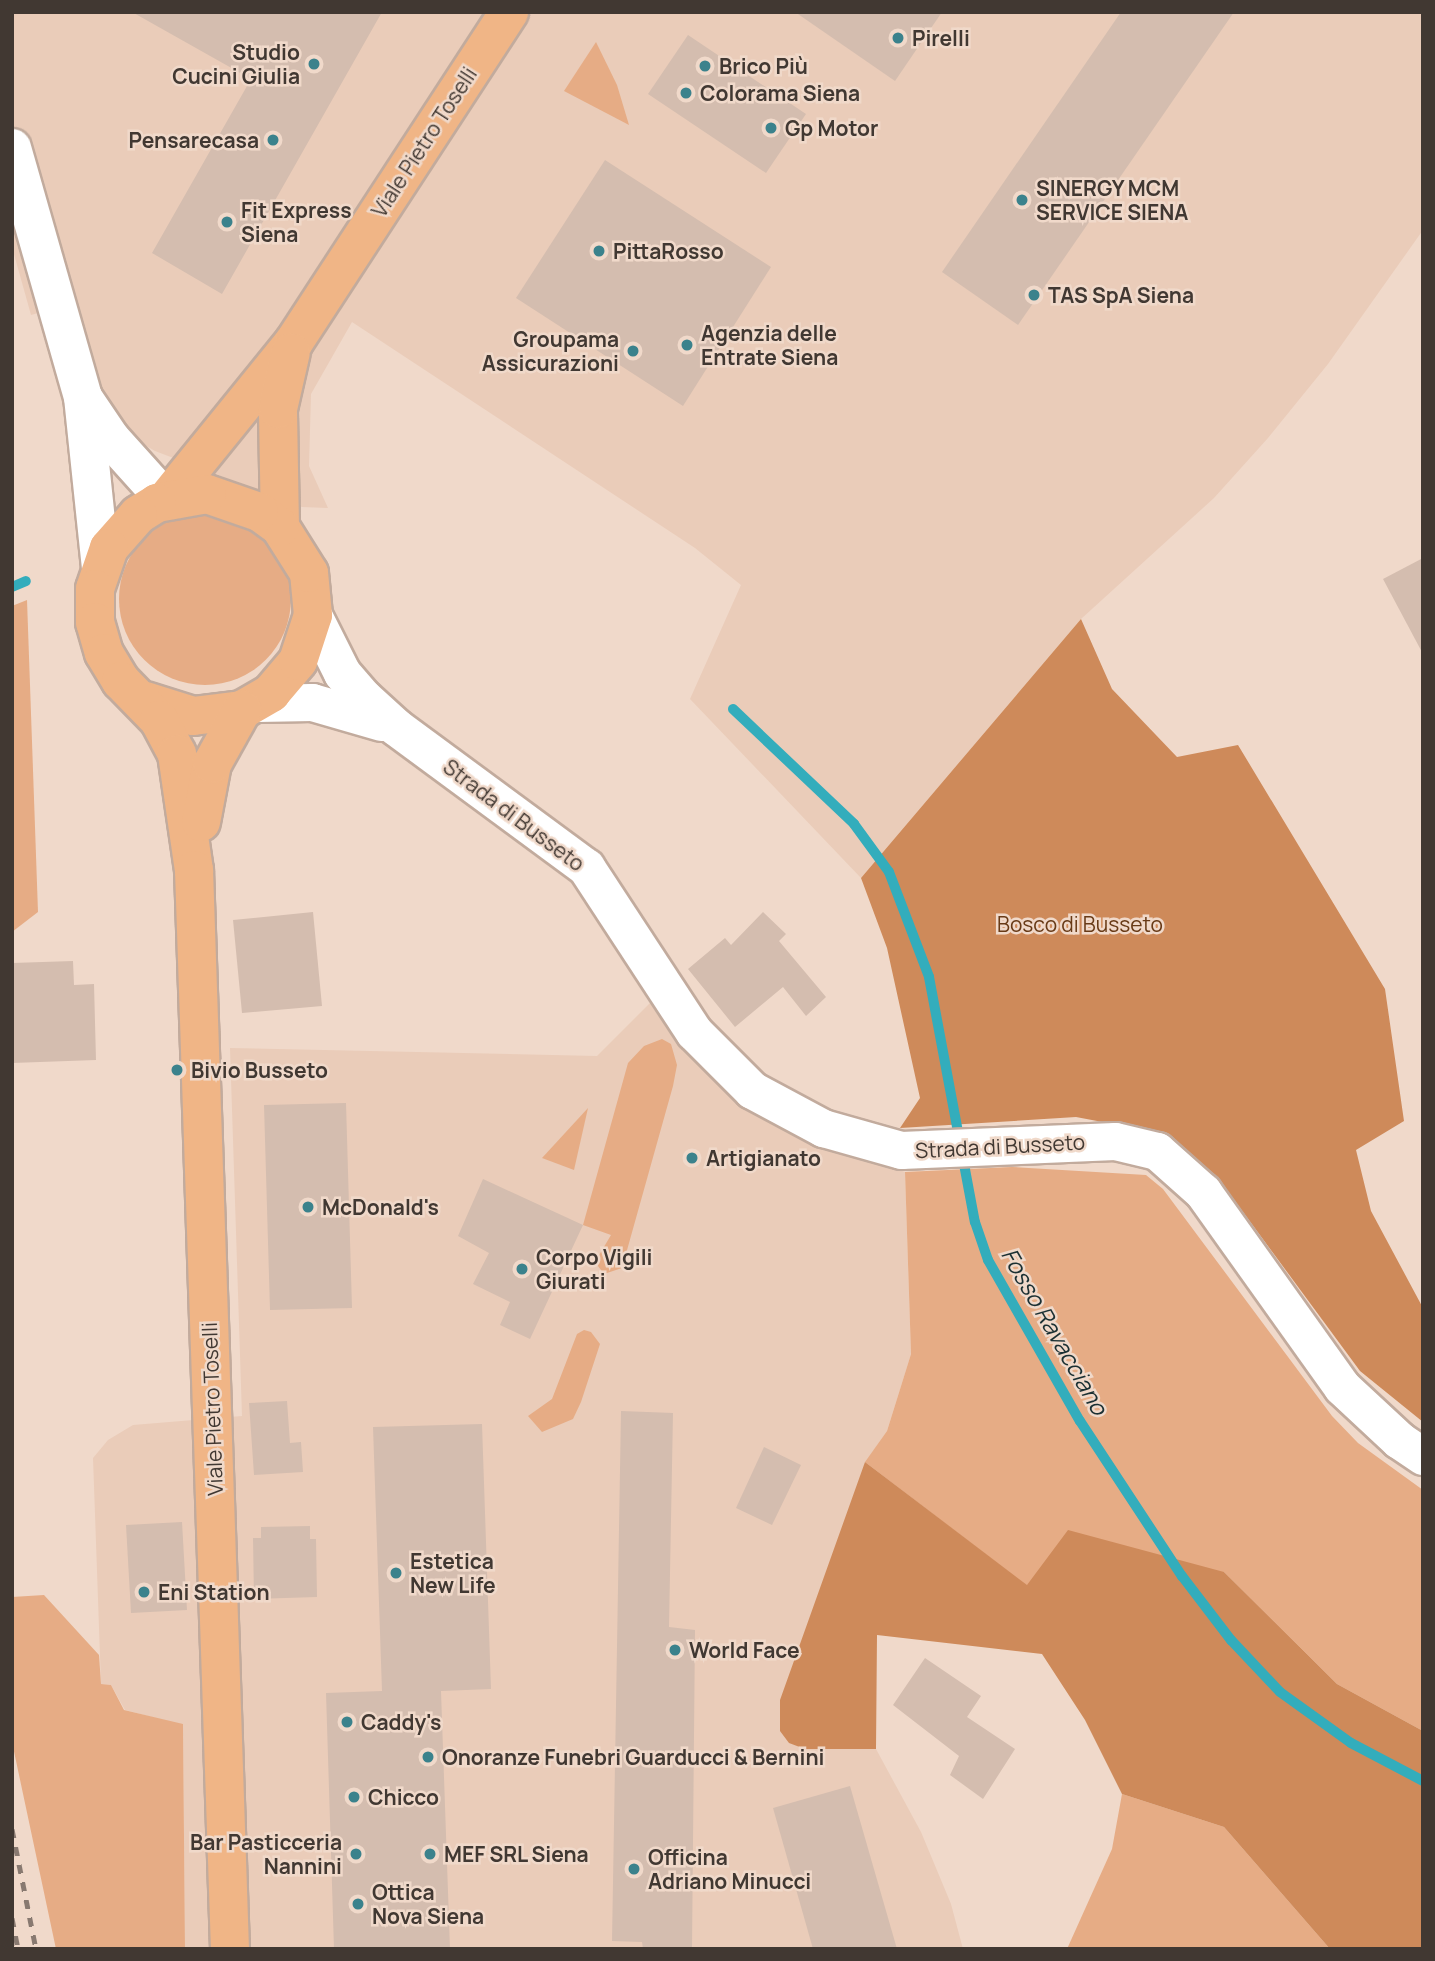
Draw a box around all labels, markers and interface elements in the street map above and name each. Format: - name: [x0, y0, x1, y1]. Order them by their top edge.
- place label: Pirelli: [912, 25, 970, 51]
- marker: Pirelli: [890, 30, 906, 46]
- place label: Studio Cucini Giulia: [172, 39, 300, 89]
- place label: Brico Più: [719, 53, 808, 79]
- marker: Studio Cucini Giulia: [306, 56, 322, 72]
- marker: Brico Più: [697, 58, 713, 74]
- street label: Viale Pietro Toselli: [366, 62, 482, 222]
- place label: Colorama Siena: [700, 80, 860, 106]
- marker: Colorama Siena: [678, 85, 694, 101]
- place label: Gp Motor: [785, 115, 878, 141]
- marker: Gp Motor: [763, 120, 779, 136]
- place label: Pensarecasa: [129, 127, 259, 153]
- marker: Pensarecasa: [265, 132, 281, 148]
- place label: SINERGY MCM SERVICE SIENA: [1036, 175, 1188, 225]
- marker: SINERGY MCM SERVICE SIENA: [1014, 192, 1030, 208]
- place label: Fit Express Siena: [241, 197, 352, 247]
- marker: Fit Express Siena: [219, 214, 235, 230]
- place label: PittaRosso: [613, 238, 724, 264]
- marker: PittaRosso: [591, 243, 607, 259]
- place label: TAS SpA Siena: [1048, 282, 1194, 308]
- marker: TAS SpA Siena: [1026, 287, 1042, 303]
- place label: Agenzia delle Entrate Siena: [701, 320, 838, 370]
- place label: Groupama Assicurazioni: [482, 326, 619, 376]
- marker: Agenzia delle Entrate Siena: [679, 337, 695, 353]
- marker: Groupama Assicurazioni: [625, 343, 641, 359]
- street label: Strada di Busseto: [438, 754, 590, 876]
- park label: Bosco di Busseto: [997, 911, 1163, 937]
- place label: Bivio Busseto: [191, 1057, 328, 1083]
- marker: Bivio Busseto: [169, 1062, 185, 1078]
- street label: Strada di Busseto: [914, 1129, 1086, 1163]
- place label: Artigianato: [706, 1145, 821, 1171]
- marker: Artigianato: [684, 1150, 700, 1166]
- place label: McDonald's: [322, 1194, 439, 1220]
- marker: McDonald's: [300, 1199, 316, 1215]
- water label: Fosso Ravacciano: [996, 1243, 1114, 1419]
- place label: Corpo Vigili Giurati: [536, 1244, 653, 1294]
- marker: Corpo Vigili Giurati: [514, 1261, 530, 1277]
- street label: Viale Pietro Toselli: [196, 1322, 228, 1496]
- place label: Estetica New Life: [410, 1548, 496, 1598]
- marker: Estetica New Life: [388, 1565, 404, 1581]
- place label: Eni Station: [158, 1579, 270, 1605]
- marker: Eni Station: [136, 1584, 152, 1600]
- place label: World Face: [689, 1637, 800, 1663]
- marker: World Face: [667, 1642, 683, 1658]
- place label: Caddy's: [361, 1709, 441, 1735]
- marker: Caddy's: [339, 1714, 355, 1730]
- place label: Onoranze Funebri Guarducci & Bernini: [442, 1744, 824, 1770]
- marker: Onoranze Funebri Guarducci & Bernini: [420, 1749, 436, 1765]
- place label: Chicco: [368, 1784, 439, 1810]
- marker: Chicco: [346, 1789, 362, 1805]
- place label: Bar Pasticceria Nannini: [190, 1829, 342, 1879]
- place label: MEF SRL Siena: [444, 1841, 590, 1867]
- place label: Officina Adriano Minucci: [648, 1844, 811, 1894]
- marker: Bar Pasticceria Nannini: [348, 1846, 364, 1862]
- marker: MEF SRL Siena: [422, 1846, 438, 1862]
- marker: Officina Adriano Minucci: [626, 1861, 642, 1877]
- place label: Ottica Nova Siena: [372, 1879, 484, 1929]
- marker: Ottica Nova Siena: [350, 1896, 366, 1912]

